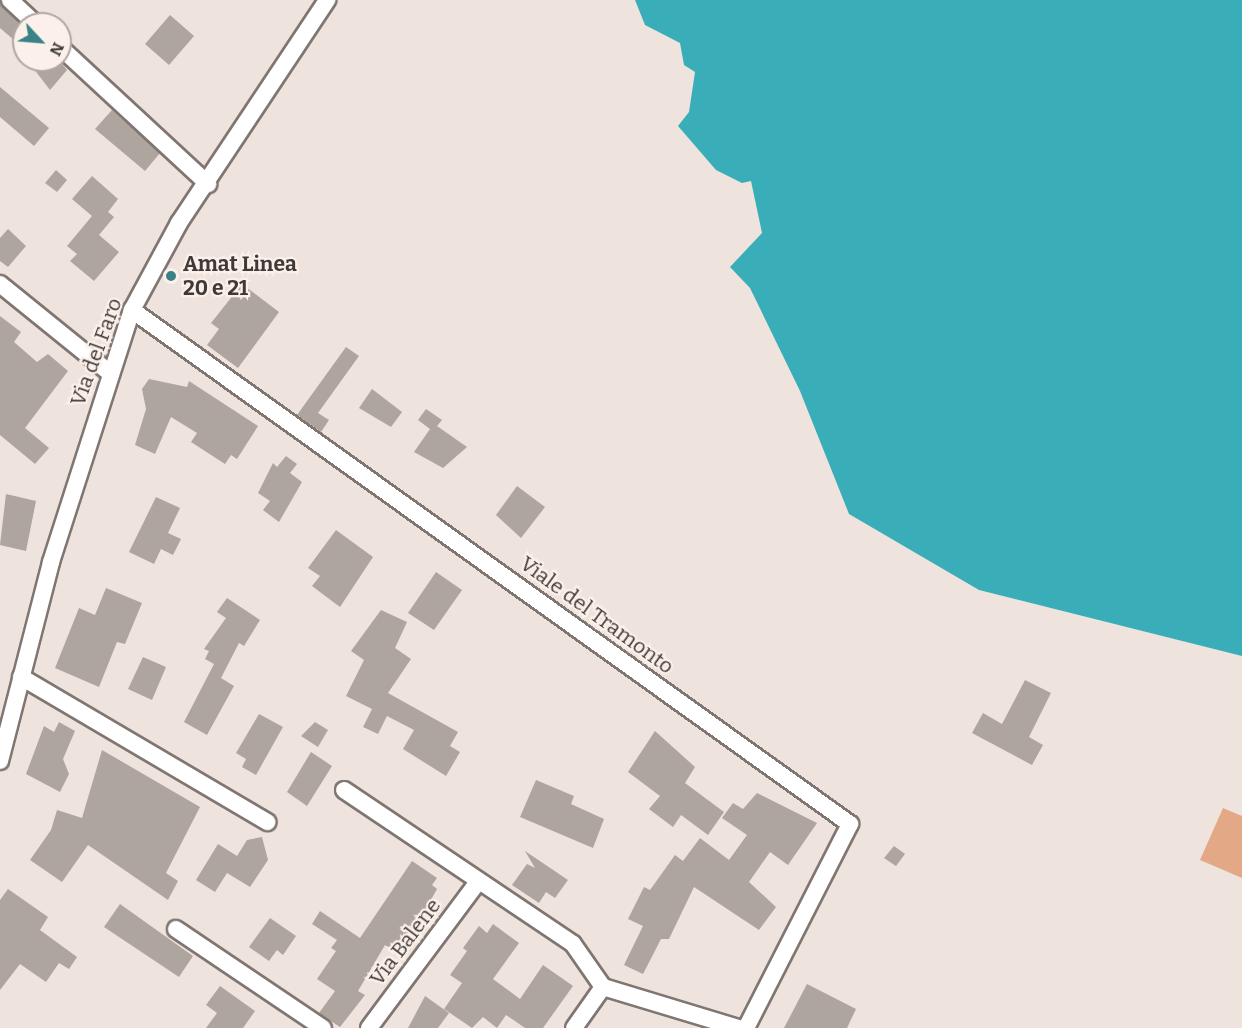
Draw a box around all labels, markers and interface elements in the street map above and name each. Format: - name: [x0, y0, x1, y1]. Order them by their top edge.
- north arrow: [12, 12, 72, 72]
- text: N: [46, 40, 68, 59]
- place label: Amat Linea 20 e 21: [183, 251, 297, 301]
- marker: Amat Linea 20 e 21: [164, 269, 178, 283]
- street label: Via del Faro: [65, 295, 127, 409]
- street label: Viale del Tramonto: [515, 551, 679, 679]
- street label: Via Balene: [364, 894, 446, 990]

